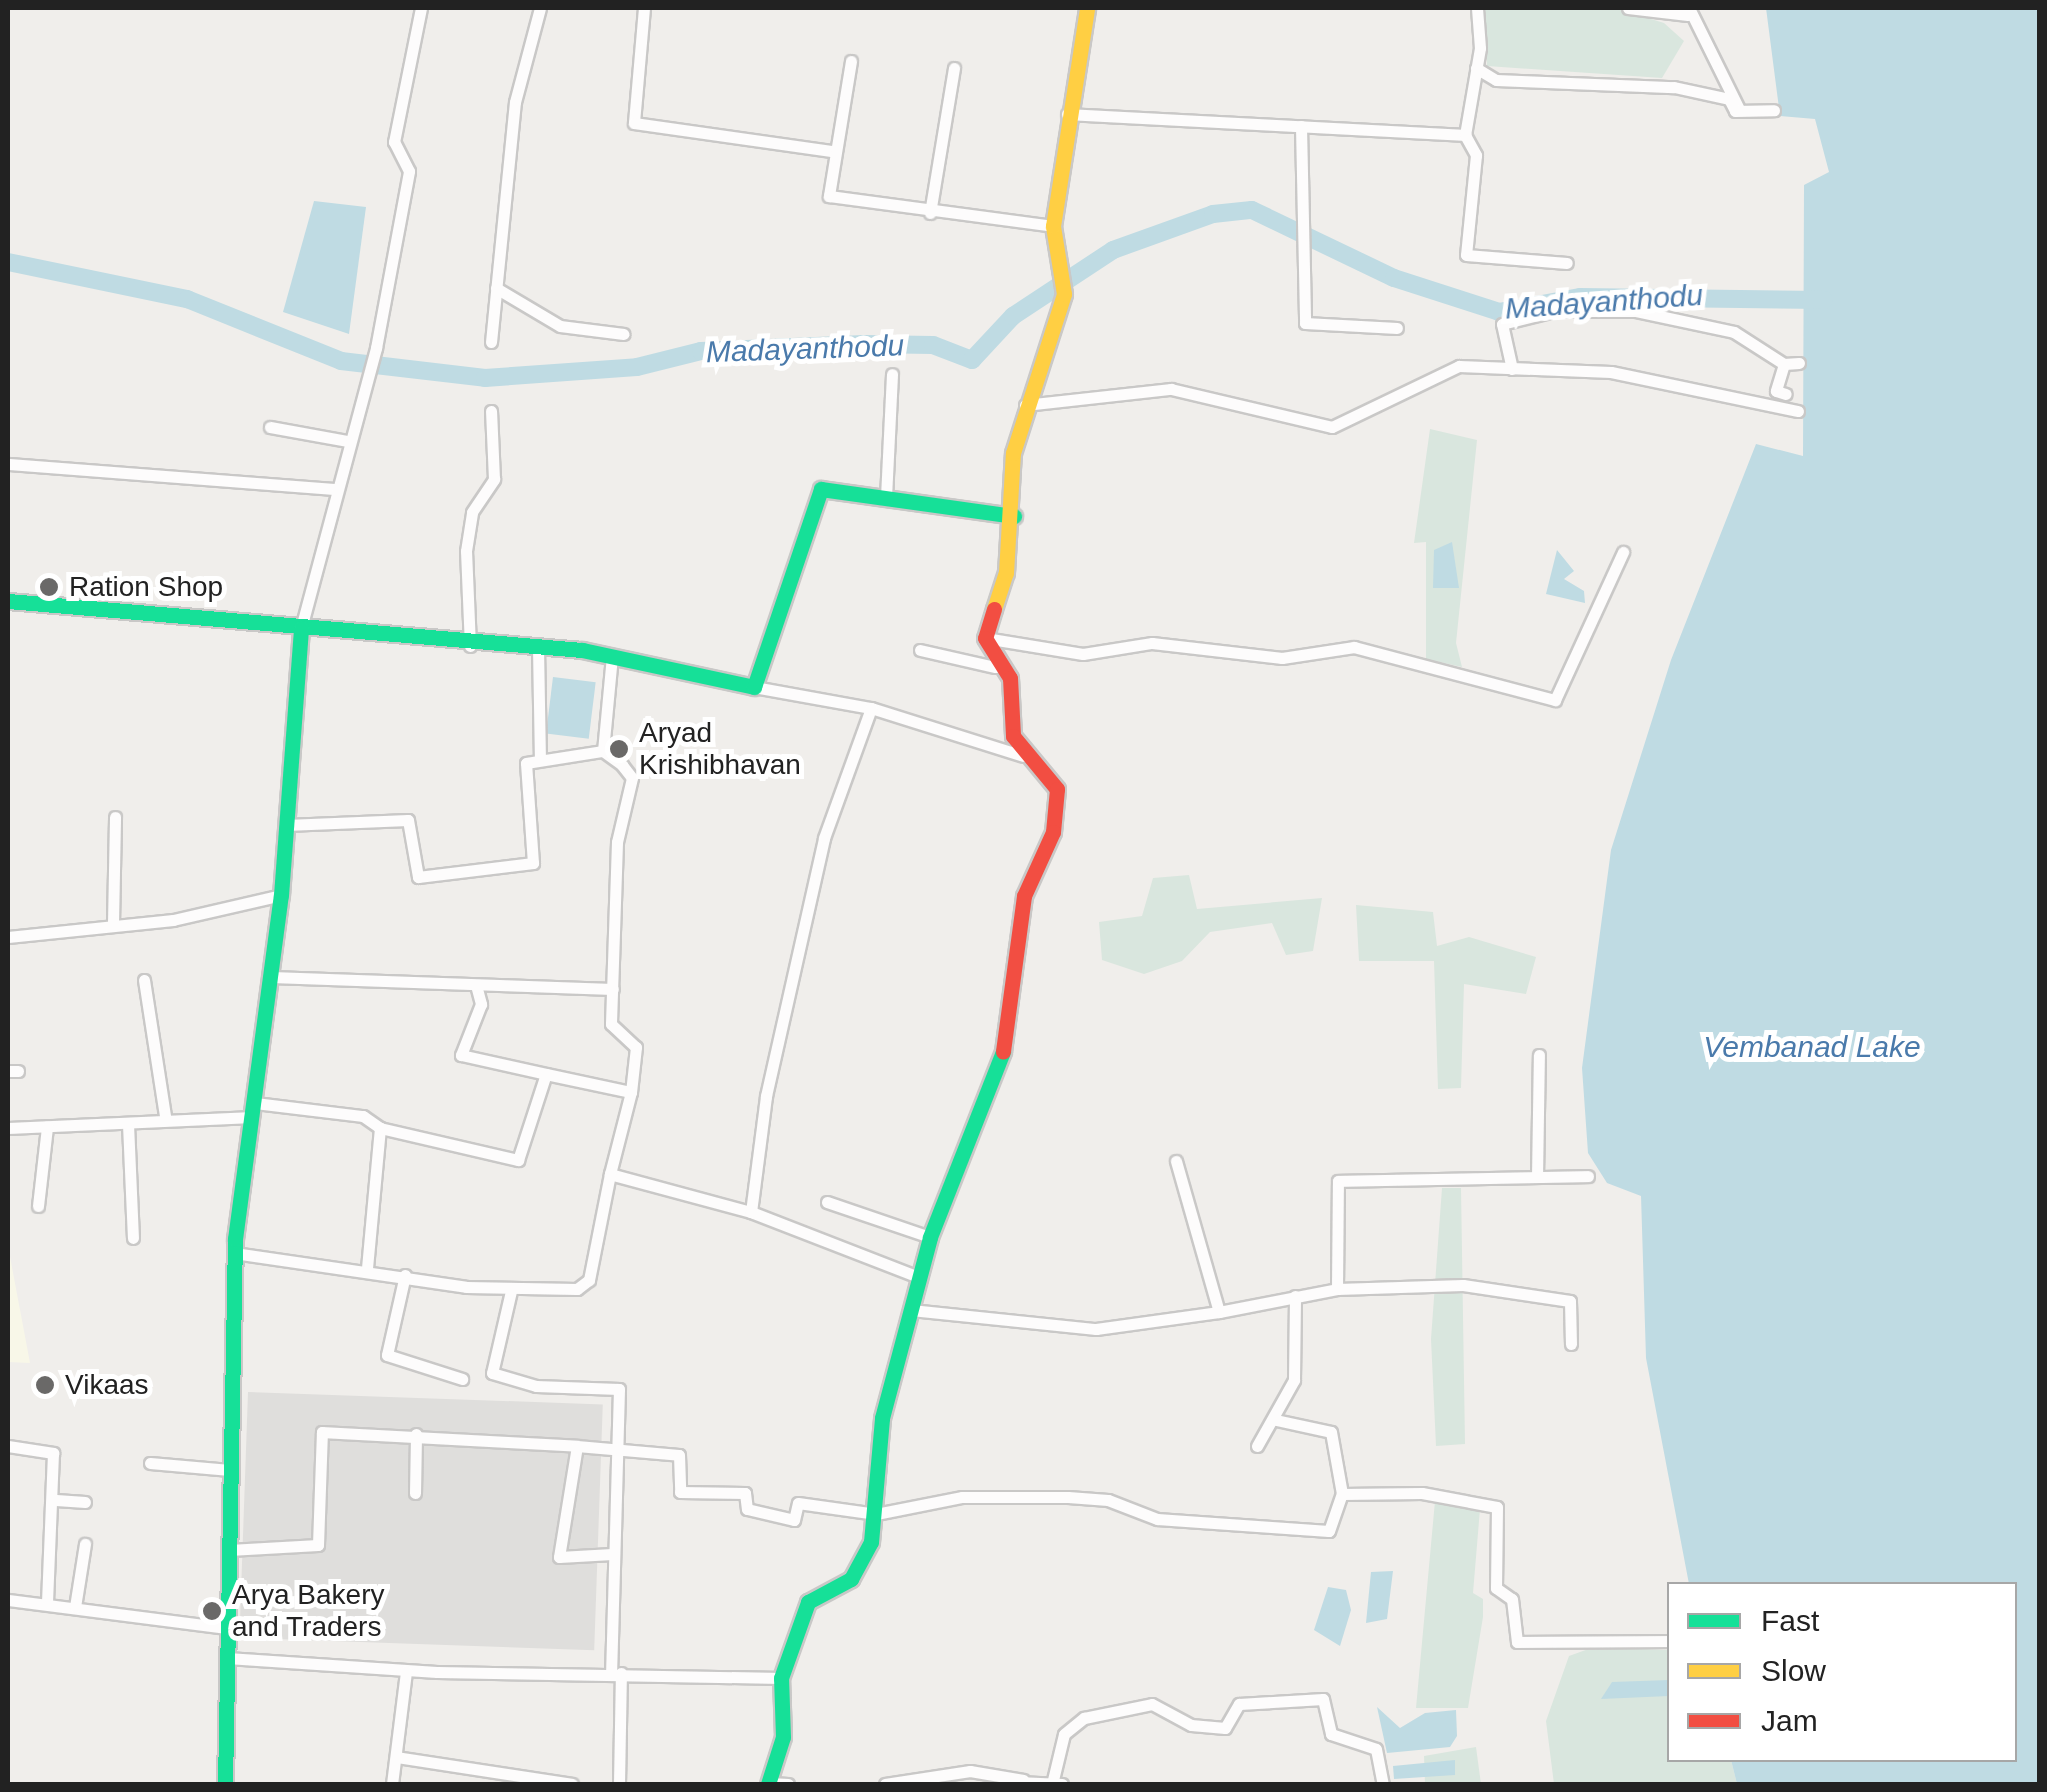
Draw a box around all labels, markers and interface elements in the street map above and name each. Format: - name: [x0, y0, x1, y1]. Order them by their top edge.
- water label: Madayanthodu: [1504, 277, 1704, 327]
- water label: Madayanthodu: [705, 328, 905, 370]
- place label: Ration Shop: [69, 570, 223, 604]
- marker: Ration Shop: [38, 576, 60, 598]
- place label: Aryad Krishibhavan: [639, 716, 801, 782]
- marker: Aryad Krishibhavan: [608, 738, 630, 760]
- water label: Vembanad Lake: [1703, 1029, 1921, 1065]
- place label: Vikaas: [65, 1368, 149, 1402]
- marker: Vikaas: [34, 1374, 56, 1396]
- place label: Arya Bakery and Traders: [232, 1578, 384, 1644]
- legend: [1667, 1582, 2017, 1762]
- marker: Arya Bakery and Traders: [201, 1600, 223, 1622]
- text: Fast: [1761, 1604, 1819, 1637]
- text: Slow: [1761, 1654, 1826, 1687]
- text: Jam: [1761, 1704, 1818, 1737]

